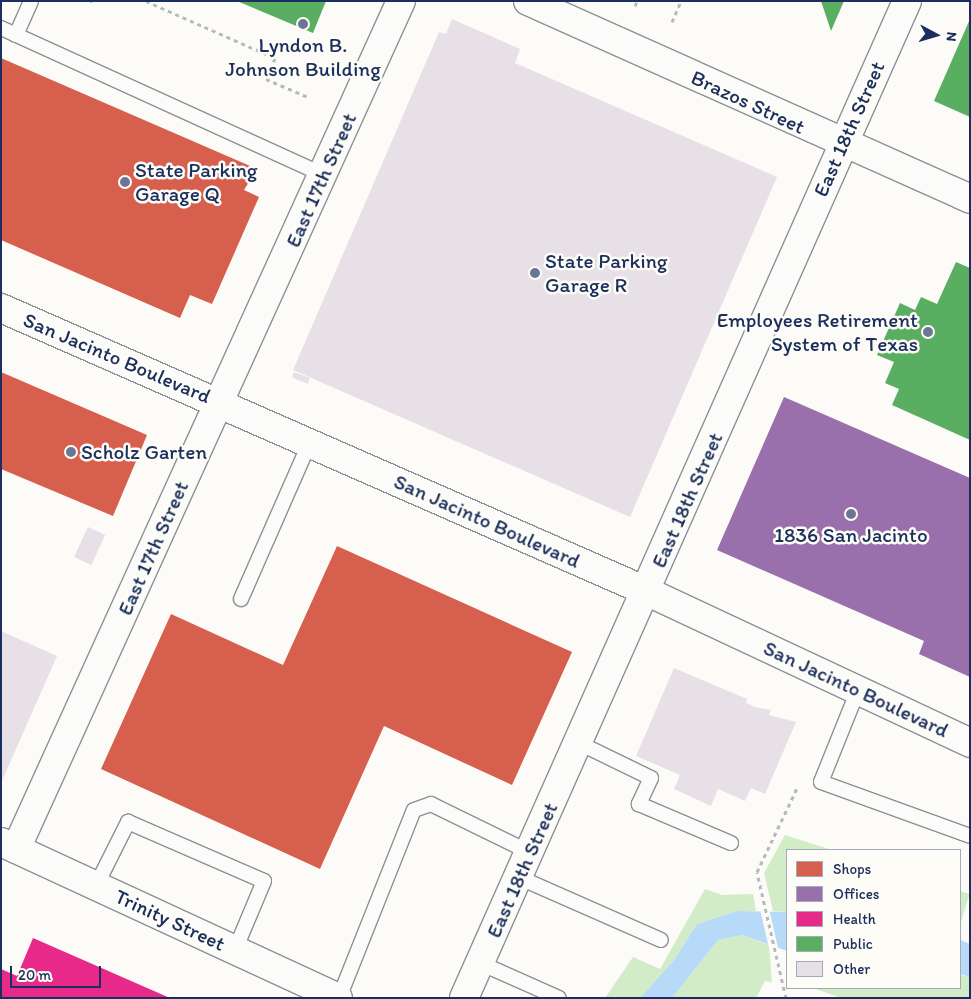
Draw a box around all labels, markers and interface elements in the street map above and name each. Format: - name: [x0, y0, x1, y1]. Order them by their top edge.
- north arrow: [911, 10, 961, 60]
- marker: Lyndon B. Johnson Building: [297, 18, 309, 30]
- text: N: [942, 31, 960, 42]
- place label: Lyndon B. Johnson Building: [225, 32, 381, 82]
- street label: East 18th Street: [808, 58, 890, 200]
- street label: Brazos Street: [687, 65, 809, 139]
- street label: East 17th Street: [280, 109, 362, 251]
- place label: State Parking Garage Q: [135, 157, 258, 207]
- marker: State Parking Garage Q: [119, 176, 131, 188]
- place label: State Parking Garage R: [545, 248, 668, 298]
- marker: State Parking Garage R: [529, 267, 541, 279]
- street label: San Jacinto Boulevard: [19, 307, 215, 409]
- place label: Employees Retirement System of Texas: [716, 307, 918, 357]
- marker: Employees Retirement System of Texas: [922, 326, 934, 338]
- street label: East 18th Street: [646, 429, 728, 571]
- place label: Scholz Garten: [81, 439, 208, 465]
- marker: Scholz Garten: [65, 446, 77, 458]
- street label: San Jacinto Boulevard: [390, 468, 584, 574]
- street label: East 17th Street: [112, 477, 194, 619]
- marker: 1836 San Jacinto: [845, 508, 857, 520]
- place label: 1836 San Jacinto: [774, 522, 928, 548]
- street label: San Jacinto Boulevard: [759, 635, 953, 743]
- street label: East 18th Street: [481, 799, 563, 941]
- legend: [786, 849, 961, 989]
- text: Shops: [833, 860, 871, 878]
- street label: Trinity Street: [111, 884, 229, 956]
- text: Offices: [833, 885, 880, 903]
- text: Health: [833, 910, 876, 928]
- text: Public: [833, 935, 873, 953]
- scale bar: [12, 956, 104, 988]
- text: Other: [833, 960, 870, 978]
- text: 20 m: [18, 966, 51, 984]

